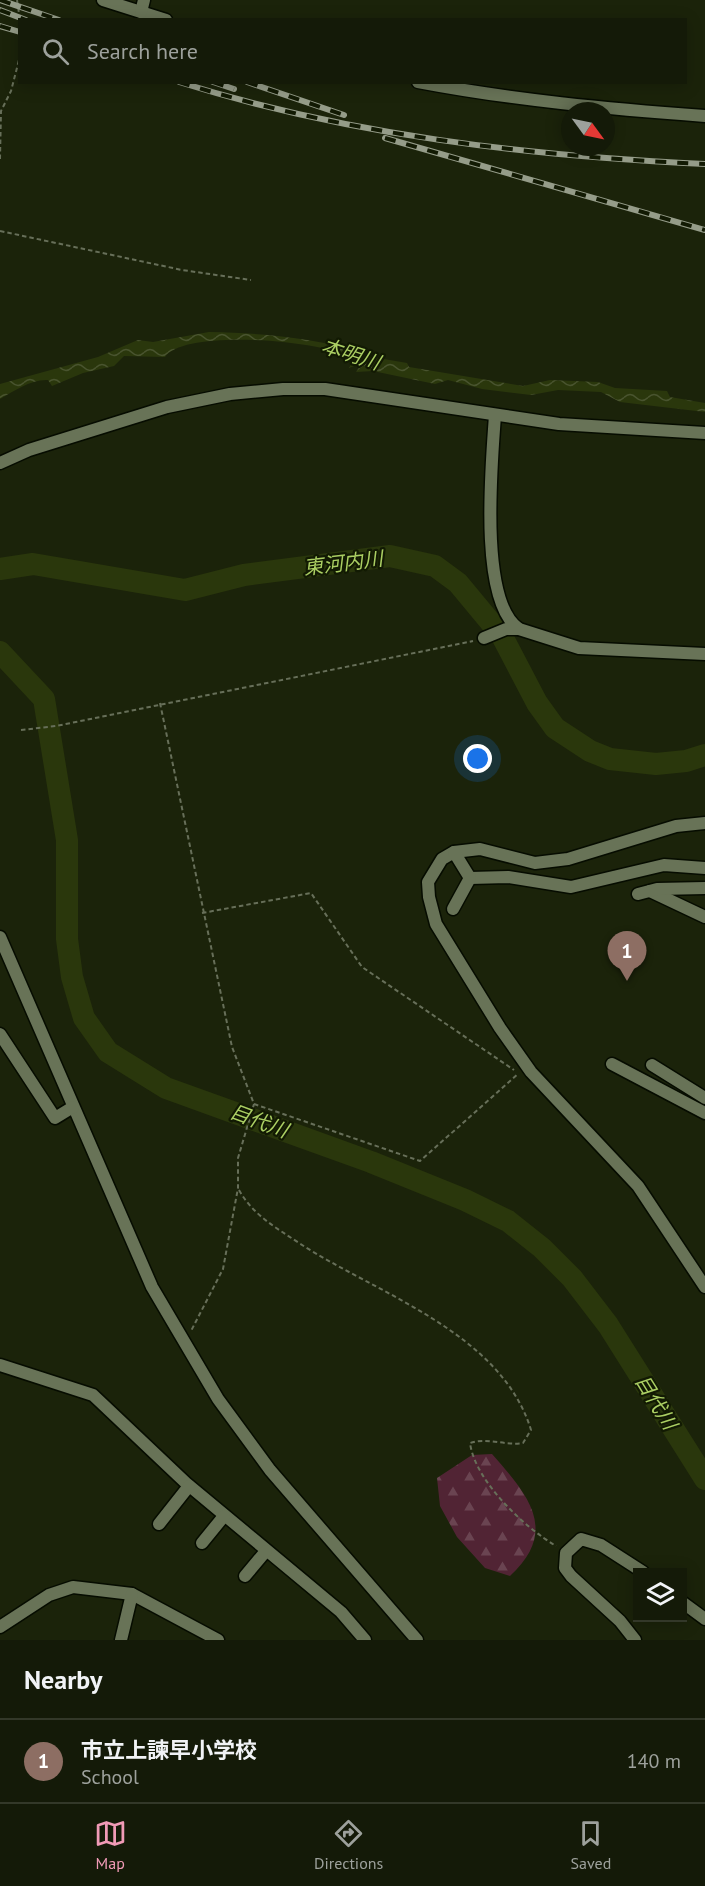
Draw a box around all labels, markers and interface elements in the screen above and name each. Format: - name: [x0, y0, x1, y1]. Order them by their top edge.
- search box: [18, 18, 687, 84]
- icon: search: [39, 35, 72, 68]
- text: Search here: [87, 37, 198, 65]
- north arrow: [561, 102, 615, 156]
- water label: 本明川: [318, 332, 385, 376]
- water label: 東河内川: [302, 545, 386, 581]
- your location: [463, 744, 492, 773]
- pin: 1: [608, 932, 646, 981]
- water label: 目代川: [226, 1099, 294, 1144]
- water label: 目代川: [629, 1370, 684, 1436]
- map controls: [633, 1568, 687, 1622]
- button: layers: [633, 1568, 687, 1622]
- text: Nearby: [24, 1663, 102, 1696]
- text: 市立上諫早小学校: [81, 1736, 257, 1764]
- text: 1: [38, 1748, 49, 1774]
- text: 140 m: [627, 1748, 681, 1774]
- text: School: [81, 1764, 139, 1790]
- tab: Map: [94, 1817, 127, 1873]
- tab: Directions: [314, 1817, 383, 1873]
- tab: Saved: [571, 1817, 611, 1873]

